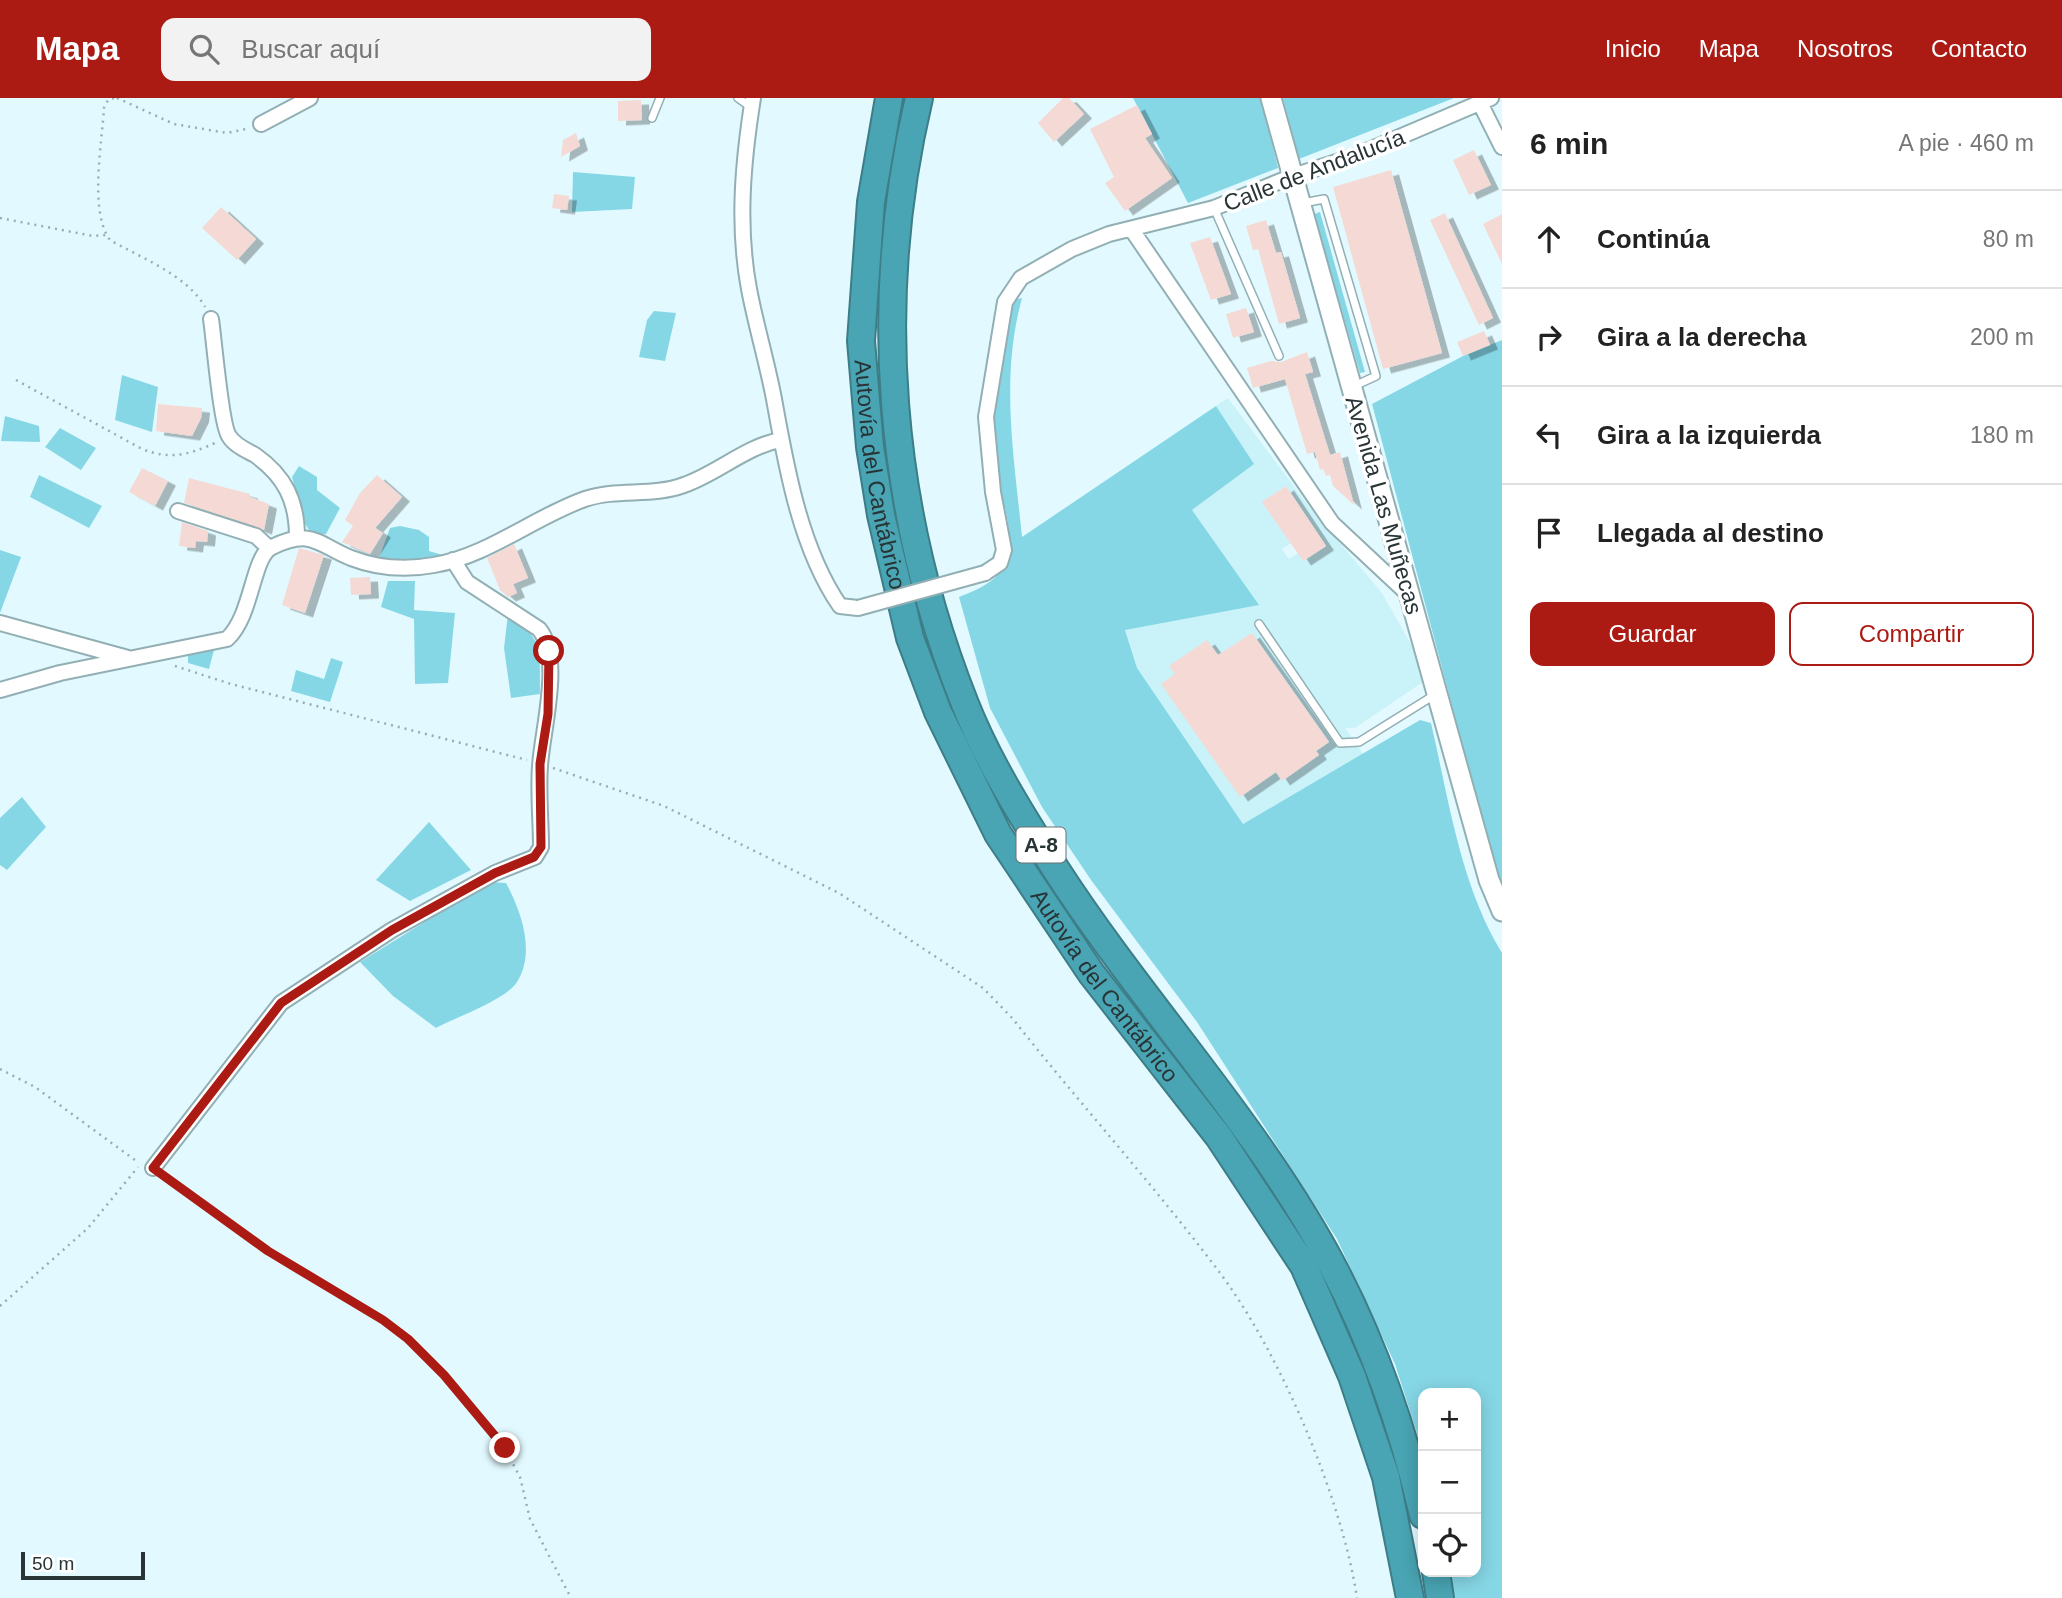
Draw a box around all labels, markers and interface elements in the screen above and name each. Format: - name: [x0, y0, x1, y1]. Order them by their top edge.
- search box: [161, 18, 651, 81]
- text: Mapa: [35, 30, 119, 67]
- icon: search: [185, 30, 223, 68]
- text: Buscar aquí: [241, 34, 380, 64]
- text: Inicio: [1605, 35, 1661, 62]
- text: Mapa: [1699, 35, 1759, 62]
- text: Nosotros: [1797, 35, 1893, 62]
- text: Contacto: [1931, 35, 2027, 62]
- street label: Calle de Andalucía: [1220, 123, 1408, 217]
- text: 6 min: [1530, 127, 1608, 160]
- text: A pie · 460 m: [1898, 130, 2034, 156]
- icon: ahead: [1530, 220, 1568, 258]
- text: Continúa: [1597, 224, 1710, 254]
- text: 80 m: [1983, 226, 2034, 252]
- icon: right: [1530, 318, 1568, 356]
- text: Gira a la derecha: [1597, 322, 1807, 352]
- text: 200 m: [1970, 324, 2034, 350]
- street label: Autovía del Cantábrico: [850, 359, 911, 592]
- street label: Avenida Las Muñecas: [1340, 393, 1428, 617]
- icon: left: [1530, 416, 1568, 454]
- text: Gira a la izquierda: [1597, 420, 1821, 450]
- text: 180 m: [1970, 422, 2034, 448]
- icon: arrive: [1530, 514, 1568, 552]
- text: Llegada al destino: [1597, 518, 1824, 548]
- button: Guardar: [1530, 602, 1775, 666]
- button: Compartir: [1789, 602, 2034, 666]
- route start: [533, 635, 564, 666]
- road number: A-8: [1016, 828, 1066, 862]
- street label: Autovía del Cantábrico: [1026, 884, 1184, 1087]
- map controls: [1418, 1388, 1481, 1577]
- button: +: [1418, 1388, 1481, 1451]
- route end: [489, 1432, 520, 1463]
- button: −: [1418, 1451, 1481, 1514]
- button: locate: [1418, 1514, 1481, 1577]
- scale bar: [21, 1549, 145, 1581]
- text: 50 m: [32, 1553, 74, 1574]

